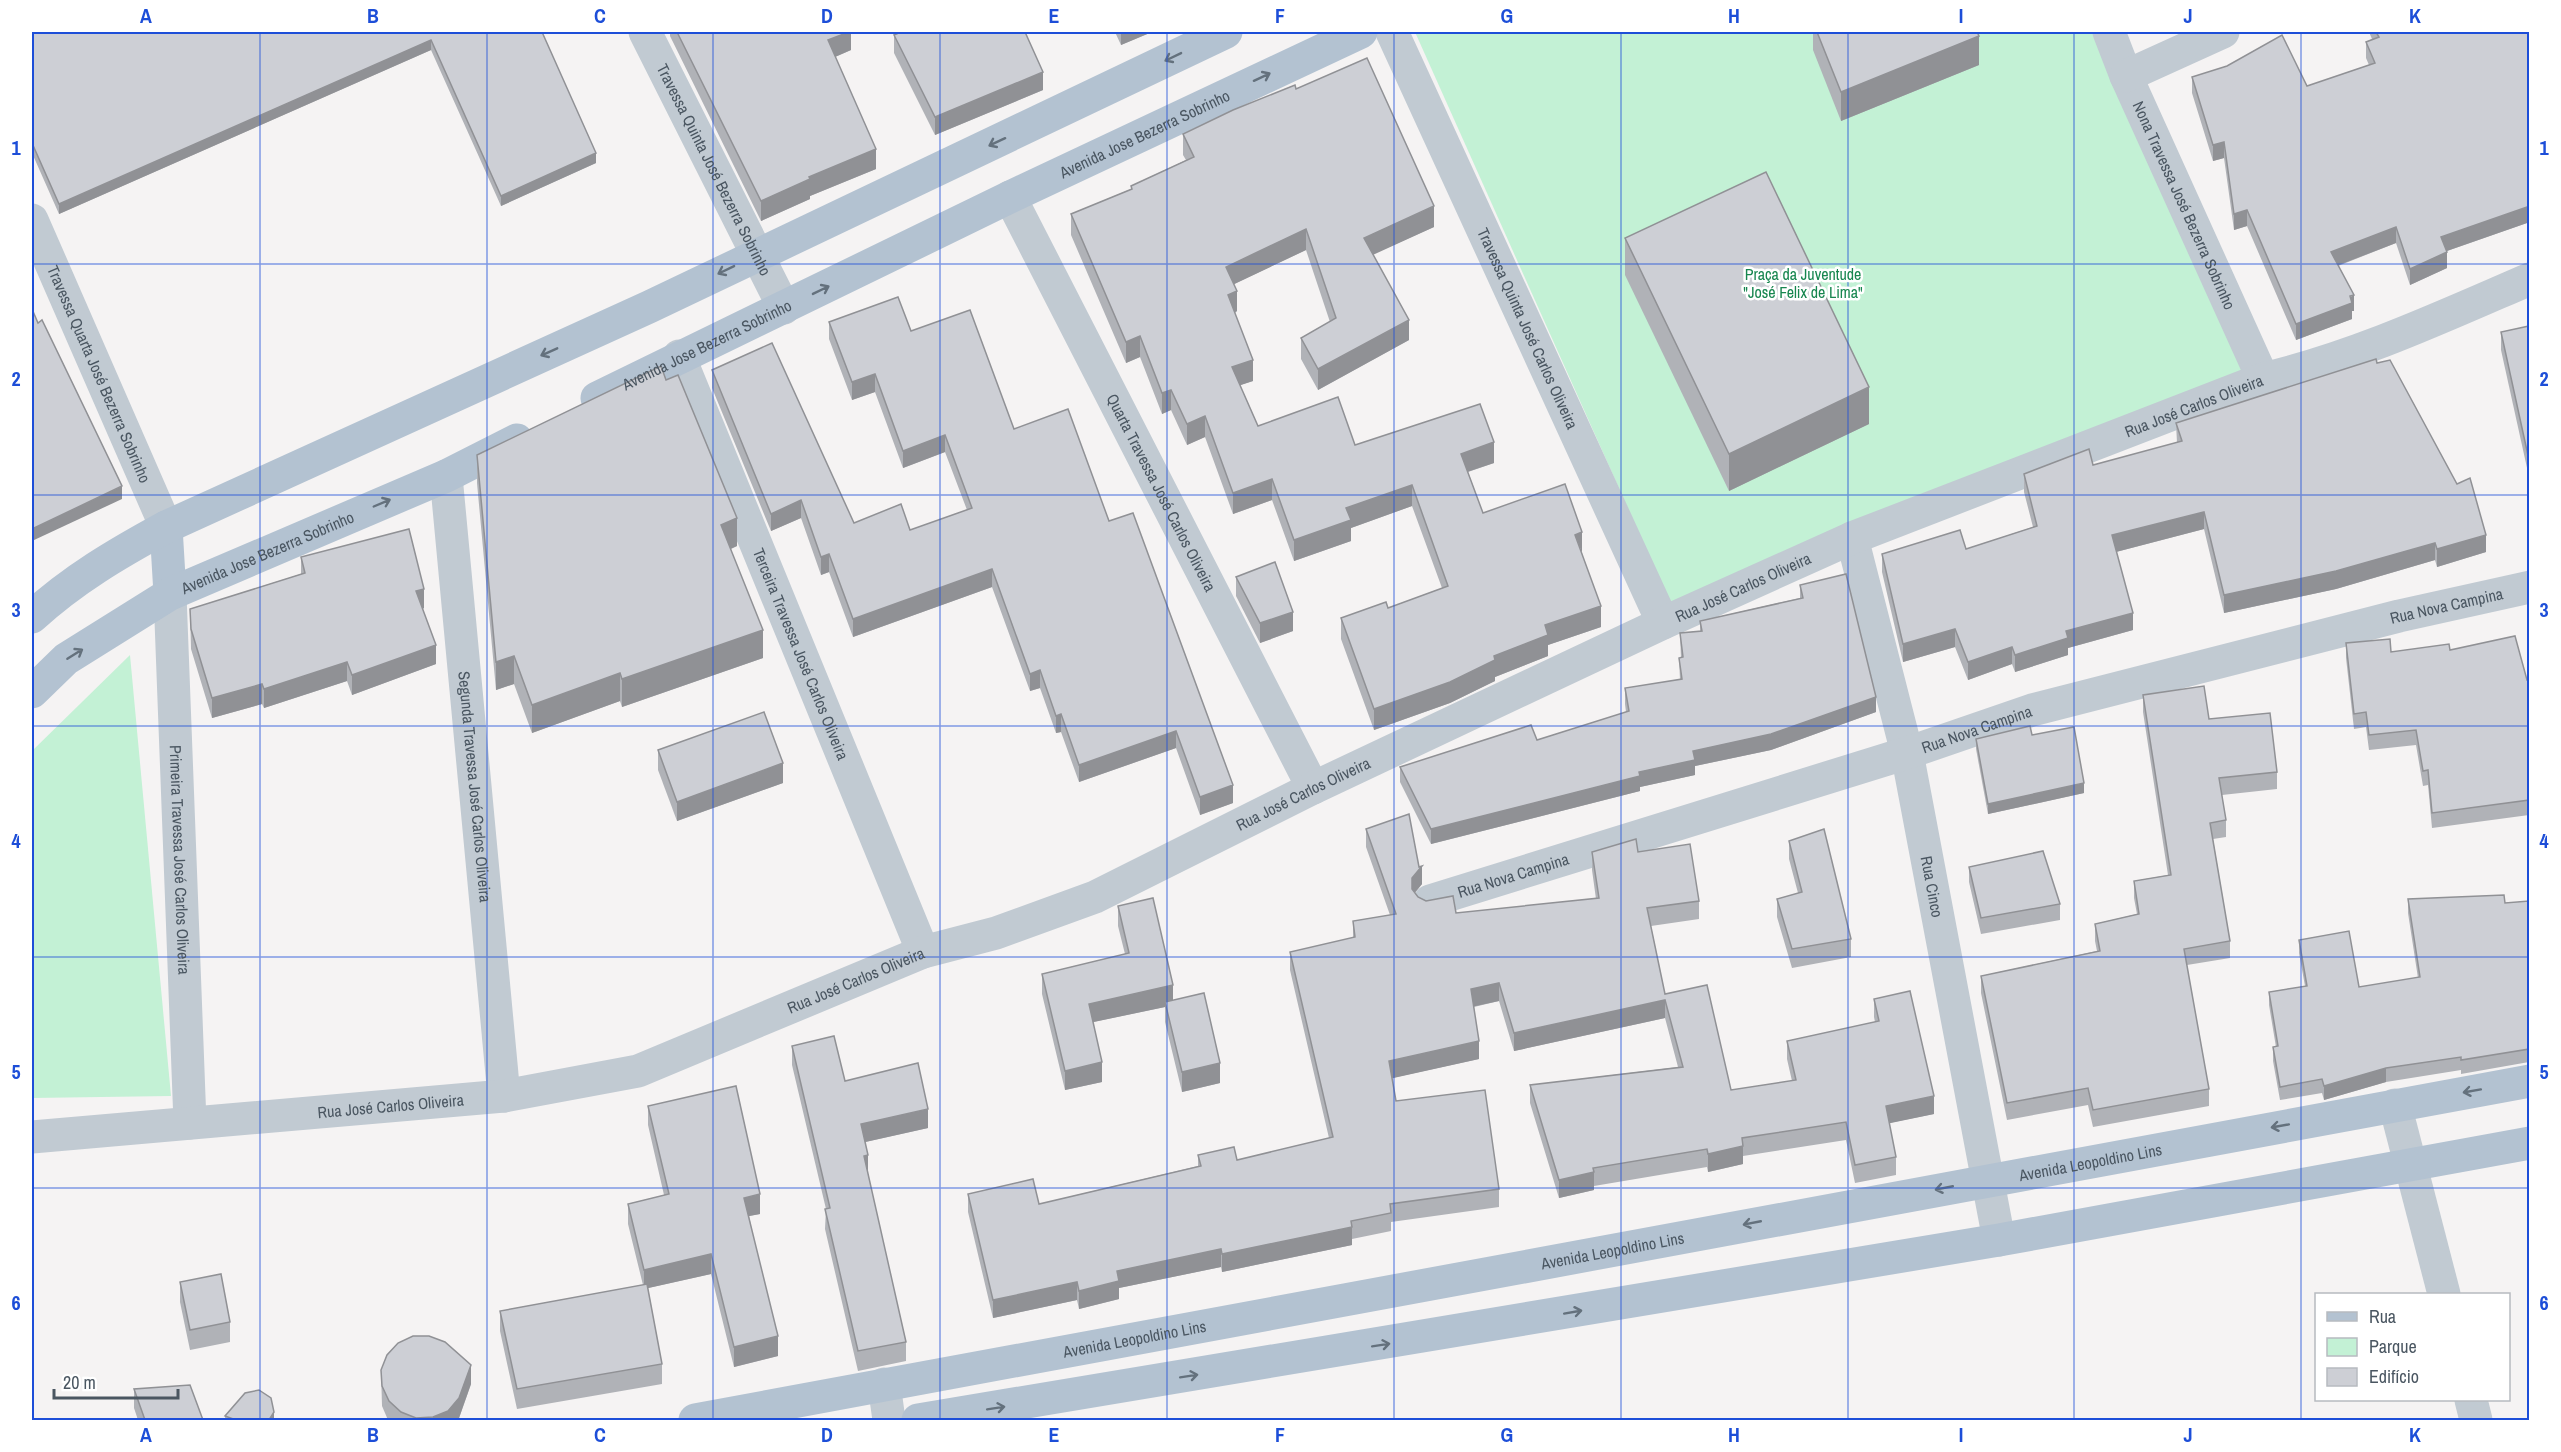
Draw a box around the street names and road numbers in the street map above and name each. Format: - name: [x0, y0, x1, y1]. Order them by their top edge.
- street label: Travessa Quinta José Bezerra Sobrinho: [652, 60, 777, 279]
- street label: Avenida Jose Bezerra Sobrinho: [1055, 84, 1233, 184]
- street label: Nona Travessa José Bezerra Sobrinho: [2128, 98, 2241, 313]
- street label: Travessa Quinta José Carlos Oliveira: [1472, 224, 1584, 433]
- street label: Travessa Quarta José Bezerra Sobrinho: [42, 262, 156, 486]
- street label: Avenida Jose Bezerra Sobrinho: [617, 294, 795, 396]
- street label: Rua José Carlos Oliveira: [2121, 369, 2267, 443]
- street label: Quarta Travessa José Carlos Oliveira: [1102, 390, 1222, 596]
- street label: Avenida Jose Bezerra Sobrinho: [177, 506, 357, 599]
- street label: Terceira Travessa José Carlos Oliveira: [748, 545, 854, 764]
- street label: Rua José Carlos Oliveira: [1672, 547, 1815, 627]
- street label: Rua Nova Campina: [2387, 582, 2506, 629]
- street label: Segunda Travessa José Carlos Oliveira: [453, 670, 497, 904]
- street label: Rua Nova Campina: [1918, 700, 2035, 758]
- street label: Primeira Travessa José Carlos Oliveira: [165, 745, 195, 976]
- street label: Rua José Carlos Oliveira: [1232, 751, 1374, 836]
- street label: Rua Nova Campina: [1455, 847, 1572, 903]
- street label: Rua Cinco: [1916, 854, 1949, 919]
- street label: Rua José Carlos Oliveira: [784, 941, 928, 1019]
- street label: Rua José Carlos Oliveira: [317, 1088, 465, 1123]
- street label: Avenida Leopoldino Lins: [2016, 1138, 2164, 1186]
- street label: Avenida Leopoldino Lins: [1538, 1227, 1686, 1275]
- street label: Avenida Leopoldino Lins: [1060, 1315, 1208, 1363]

